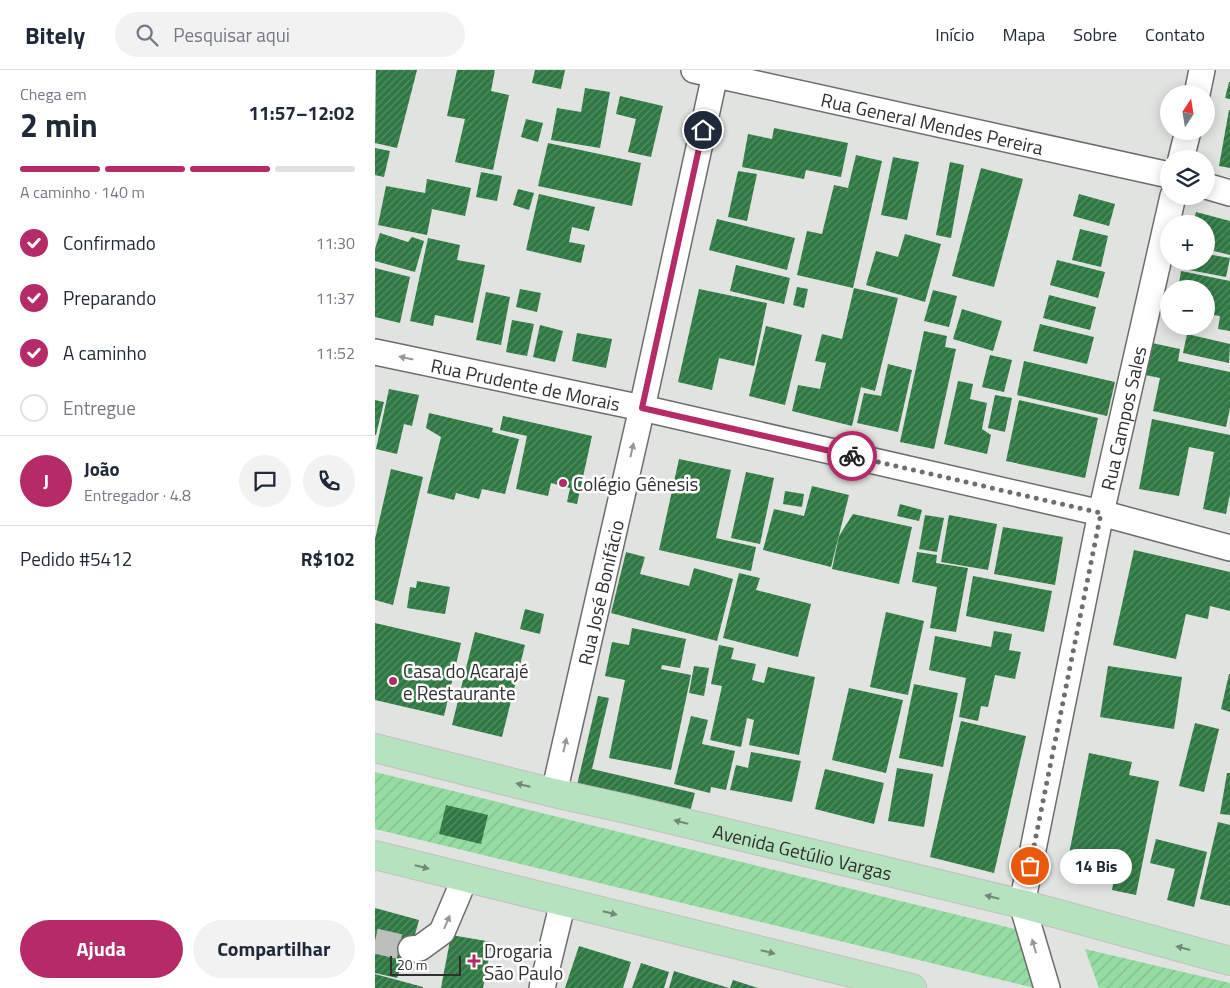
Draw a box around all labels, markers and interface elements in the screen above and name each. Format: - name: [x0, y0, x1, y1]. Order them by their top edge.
- search box: [115, 12, 465, 57]
- text: Bitely: [25, 17, 85, 53]
- text: Pesquisar aqui: [173, 20, 290, 49]
- icon: search: [133, 21, 161, 49]
- text: Início: [935, 21, 975, 48]
- text: Mapa: [1003, 21, 1045, 48]
- text: Sobre: [1073, 21, 1117, 48]
- text: Contato: [1145, 21, 1205, 48]
- text: Chega em: [20, 82, 87, 106]
- street label: Rua General Mendes Pereira: [818, 84, 1047, 161]
- north arrow: [1160, 85, 1215, 140]
- map controls: [1160, 85, 1215, 335]
- text: 11:57–12:02: [248, 98, 355, 127]
- text: 2 min: [20, 101, 98, 149]
- pin: [682, 109, 724, 151]
- icon: home: [689, 116, 717, 144]
- button: layers: [1160, 150, 1215, 205]
- text: A caminho · 140 m: [20, 180, 145, 204]
- button: +: [1160, 215, 1215, 270]
- text: Confirmado: [63, 228, 156, 257]
- icon: check: [20, 229, 48, 257]
- text: 11:30: [316, 231, 355, 255]
- button: −: [1160, 280, 1215, 335]
- text: Preparando: [63, 283, 156, 312]
- icon: check: [20, 284, 48, 312]
- text: 11:37: [316, 286, 355, 310]
- text: A caminho: [63, 338, 147, 367]
- icon: check: [20, 339, 48, 367]
- text: 11:52: [316, 341, 355, 365]
- street label: Rua Campos Sales: [1092, 343, 1153, 493]
- street label: Rua Prudente de Morais: [428, 350, 623, 418]
- one-way arrow: [398, 354, 413, 362]
- text: Entregue: [63, 393, 136, 422]
- courier: [827, 431, 877, 481]
- icon: bike: [838, 442, 866, 470]
- one-way arrow: [628, 443, 636, 458]
- text: João: [84, 454, 120, 483]
- button: chat: [239, 455, 291, 507]
- button: phone: [303, 455, 355, 507]
- text: J: [43, 466, 49, 495]
- place label: Colégio Gênesis: [573, 469, 698, 498]
- marker: Colégio Gênesis: [557, 477, 569, 489]
- text: Entregador · 4.8: [84, 483, 191, 507]
- street label: Rua José Bonifácio: [569, 517, 631, 668]
- text: Pedido #5412: [20, 544, 132, 573]
- text: R$102: [301, 544, 355, 573]
- place label: Casa do Acarajé e Restaurante: [403, 656, 529, 707]
- marker: Casa do Acarajé e Restaurante: [387, 675, 399, 687]
- one-way arrow: [561, 738, 569, 753]
- one-way arrow: [515, 781, 530, 789]
- street label: Avenida Getúlio Vargas: [710, 816, 895, 887]
- one-way arrow: [674, 818, 689, 826]
- pin: [1009, 845, 1051, 887]
- callout: 14 Bis: [1060, 848, 1133, 884]
- icon: bag: [1016, 852, 1044, 880]
- text: 14 Bis: [1075, 854, 1117, 878]
- one-way arrow: [415, 863, 430, 871]
- one-way arrow: [985, 893, 1000, 901]
- one-way arrow: [603, 910, 618, 918]
- one-way arrow: [443, 915, 451, 929]
- button: Ajuda: [20, 920, 183, 978]
- button: Compartilhar: [193, 920, 355, 978]
- place label: Drogaria São Paulo: [484, 936, 563, 987]
- one-way arrow: [1030, 939, 1038, 954]
- one-way arrow: [1175, 944, 1191, 952]
- one-way arrow: [760, 948, 775, 956]
- scale bar: [390, 953, 461, 976]
- text: 20 m: [397, 954, 427, 975]
- marker: Drogaria São Paulo: [468, 955, 480, 967]

